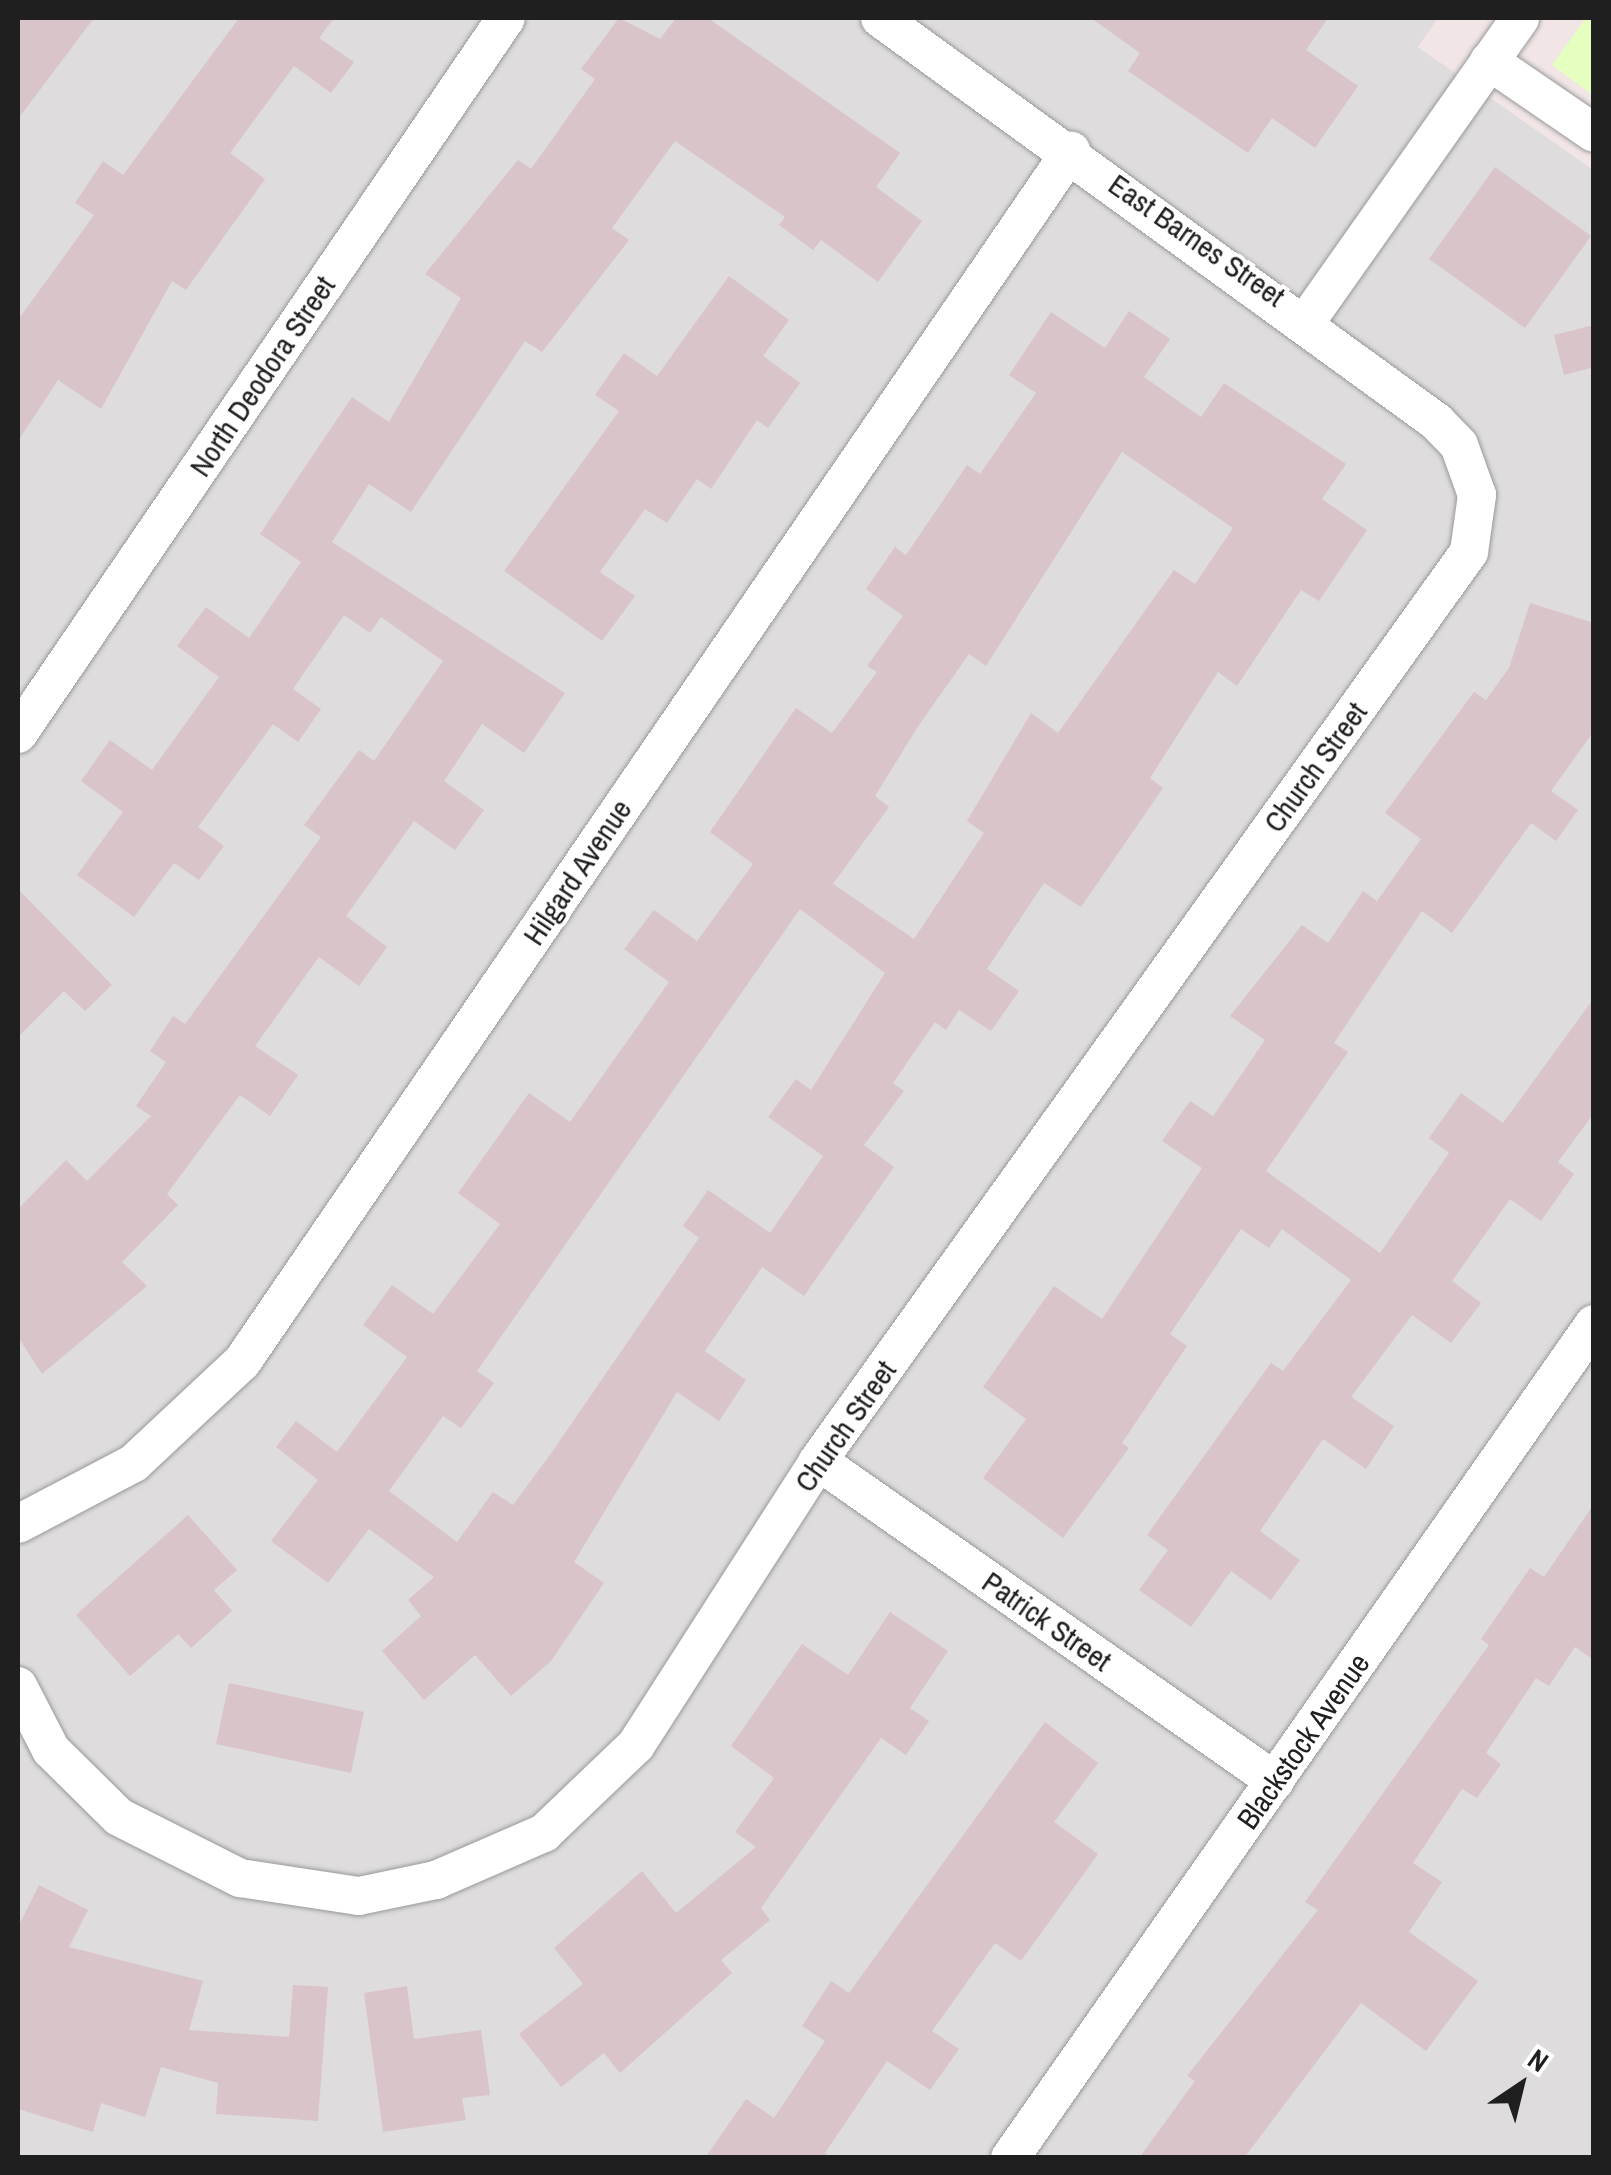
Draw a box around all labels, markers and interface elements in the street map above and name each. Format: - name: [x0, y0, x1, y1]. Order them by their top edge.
- street label: East Barnes Street: [1102, 166, 1292, 314]
- street label: North Deodora Street: [182, 269, 342, 483]
- street label: Church Street: [1256, 695, 1374, 839]
- street label: Hilgard Avenue: [515, 792, 639, 952]
- street label: Church Street: [787, 1354, 903, 1498]
- street label: Patrick Street: [976, 1564, 1118, 1678]
- street label: Blackstock Avenue: [1229, 1646, 1377, 1836]
- north arrow: [1471, 2035, 1571, 2135]
- text: N: [1521, 2040, 1556, 2081]

